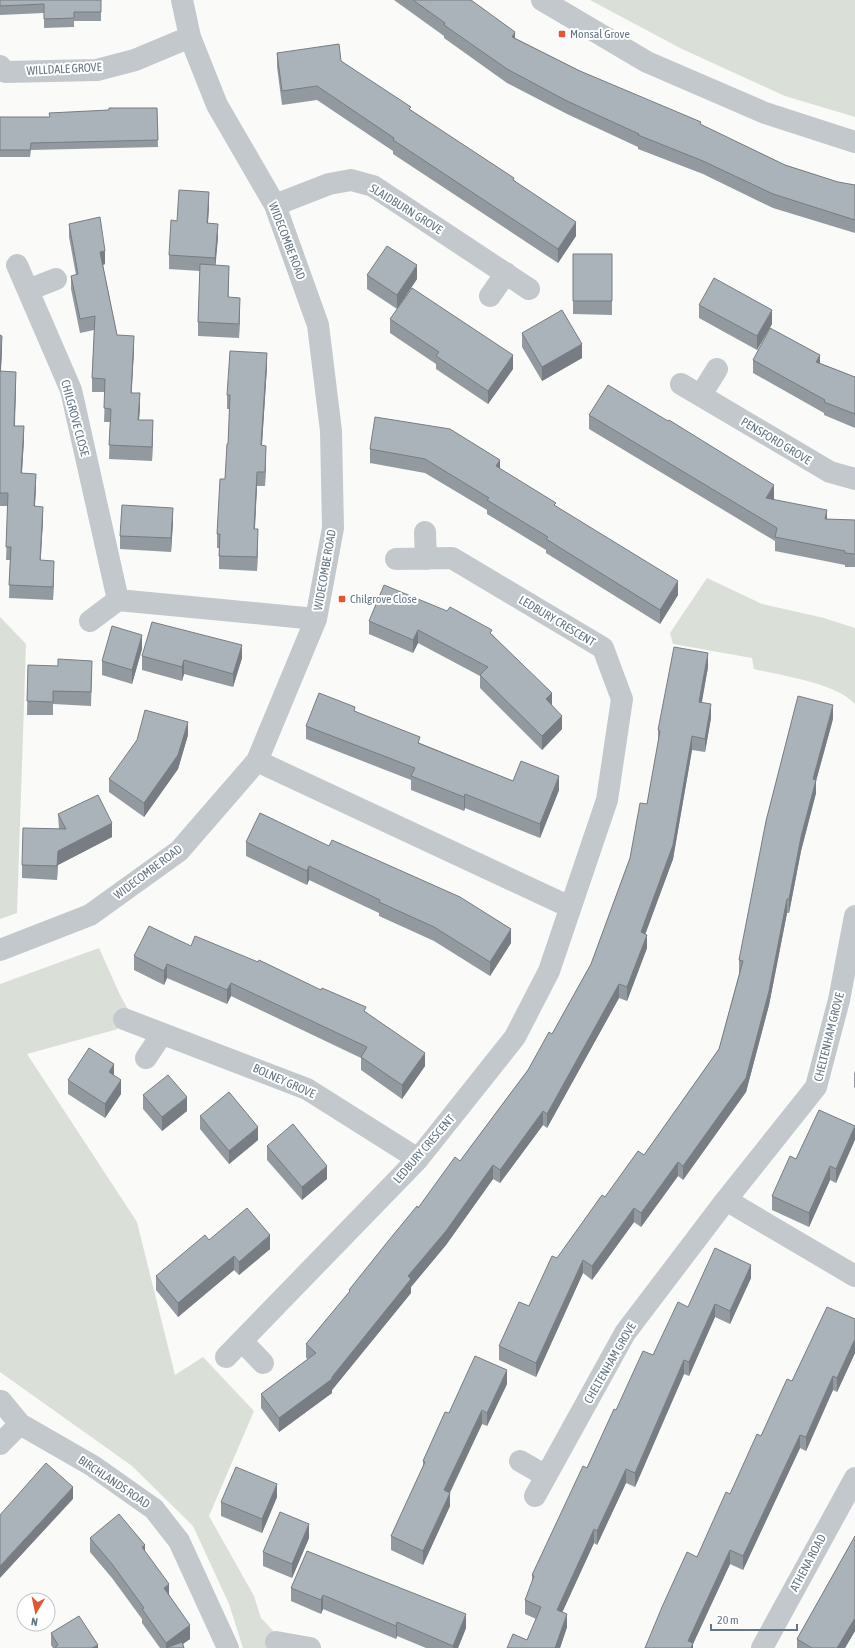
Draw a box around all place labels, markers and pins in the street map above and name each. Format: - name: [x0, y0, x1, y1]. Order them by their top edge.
- place label: Monsal Grove: [570, 27, 630, 41]
- marker: Monsal Grove: [557, 29, 567, 39]
- place label: Chilgrove Close: [350, 592, 417, 606]
- marker: Chilgrove Close: [337, 594, 347, 604]

